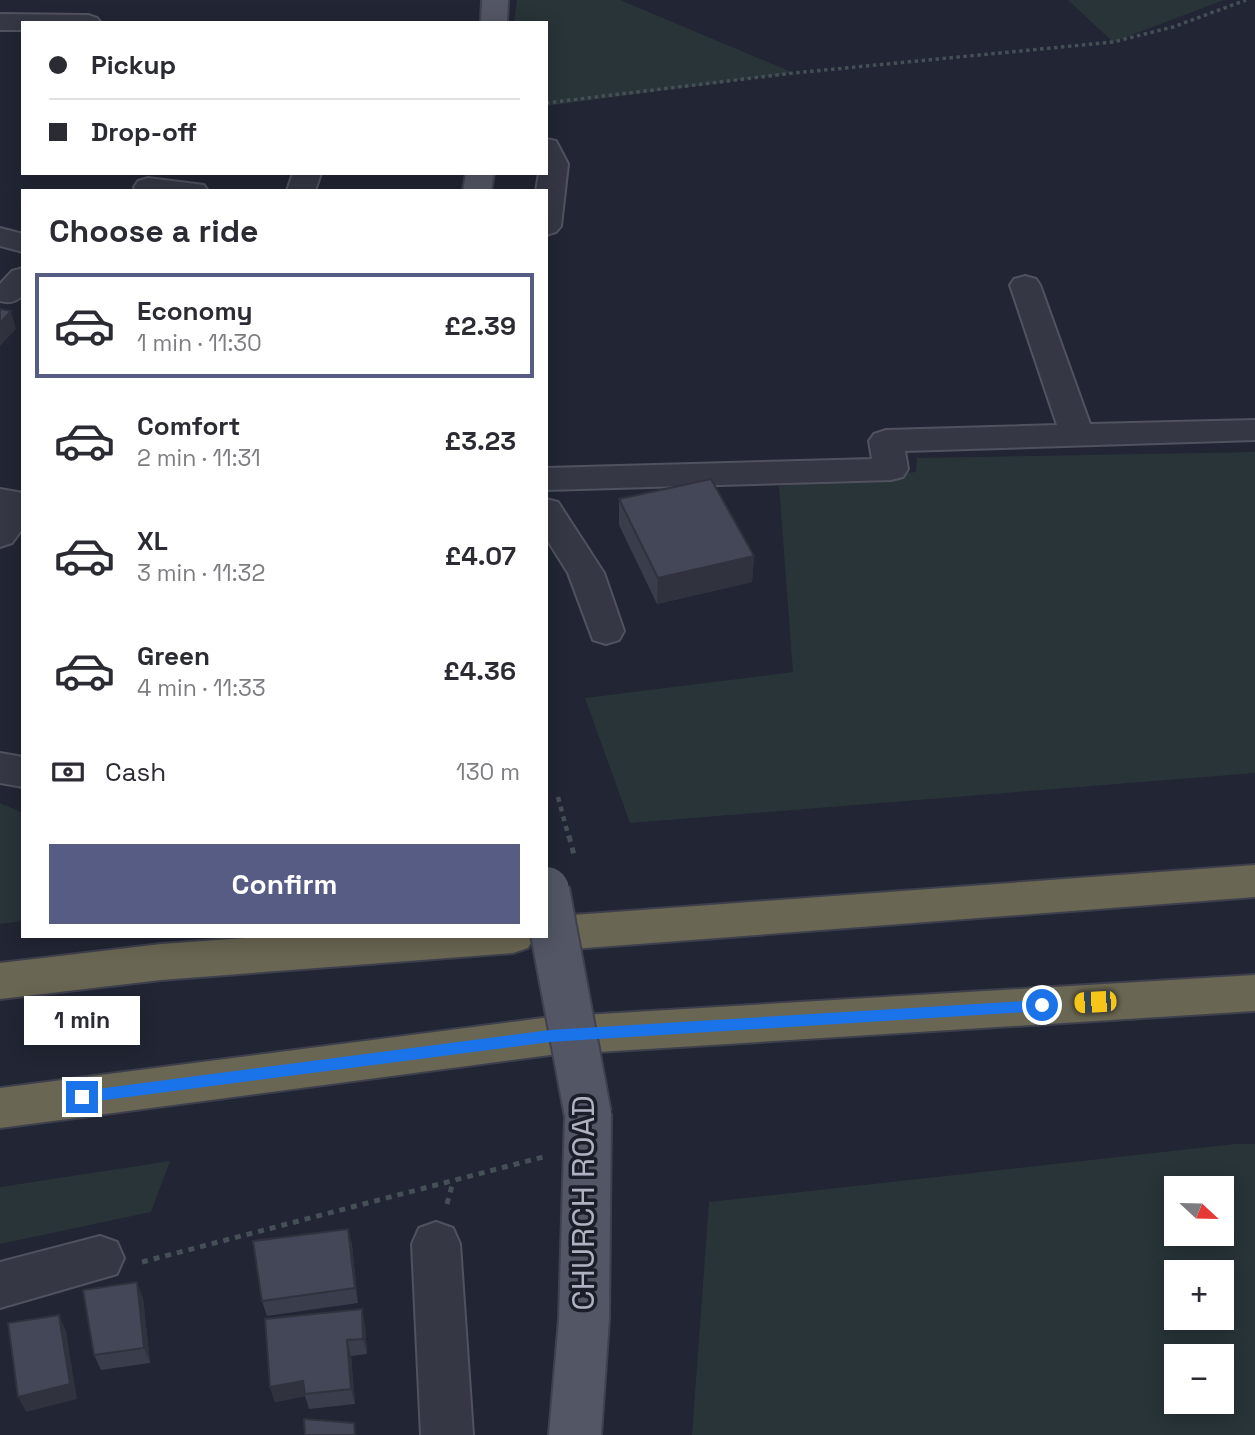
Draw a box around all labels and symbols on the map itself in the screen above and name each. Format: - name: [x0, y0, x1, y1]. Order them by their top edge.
- route start: [1026, 989, 1058, 1021]
- car: [1074, 990, 1117, 1014]
- callout: 1 min: [24, 996, 140, 1044]
- route end: [66, 1081, 98, 1113]
- street label: CHURCH ROAD: [563, 1095, 603, 1311]
- north arrow: [1164, 1176, 1234, 1246]

